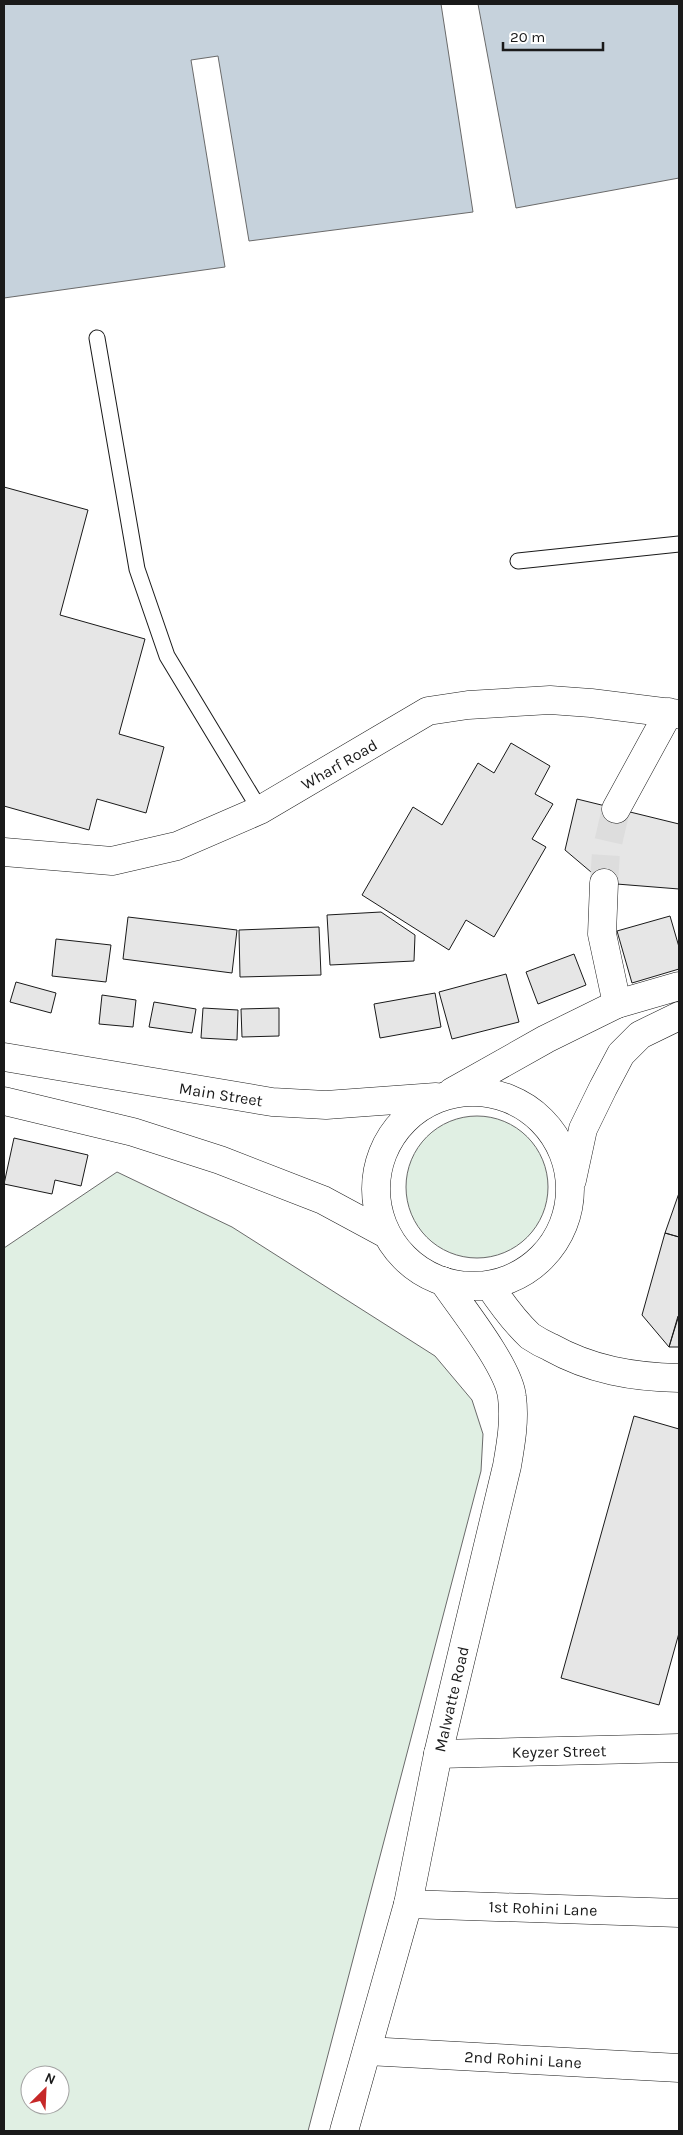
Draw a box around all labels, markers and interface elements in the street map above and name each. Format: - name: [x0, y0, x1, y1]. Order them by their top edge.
- scale bar: [503, 20, 603, 52]
- text: 20 m: [510, 28, 545, 46]
- street label: Wharf Road: [298, 735, 381, 794]
- street label: Main Street: [178, 1079, 264, 1110]
- street label: Malwatte Road: [430, 1644, 473, 1754]
- street label: Keyzer Street: [511, 1741, 607, 1762]
- street label: 1st Rohini Lane: [488, 1897, 598, 1920]
- street label: 2nd Rohini Lane: [464, 2047, 582, 2072]
- north arrow: [20, 2065, 70, 2115]
- text: N: [42, 2069, 58, 2088]

